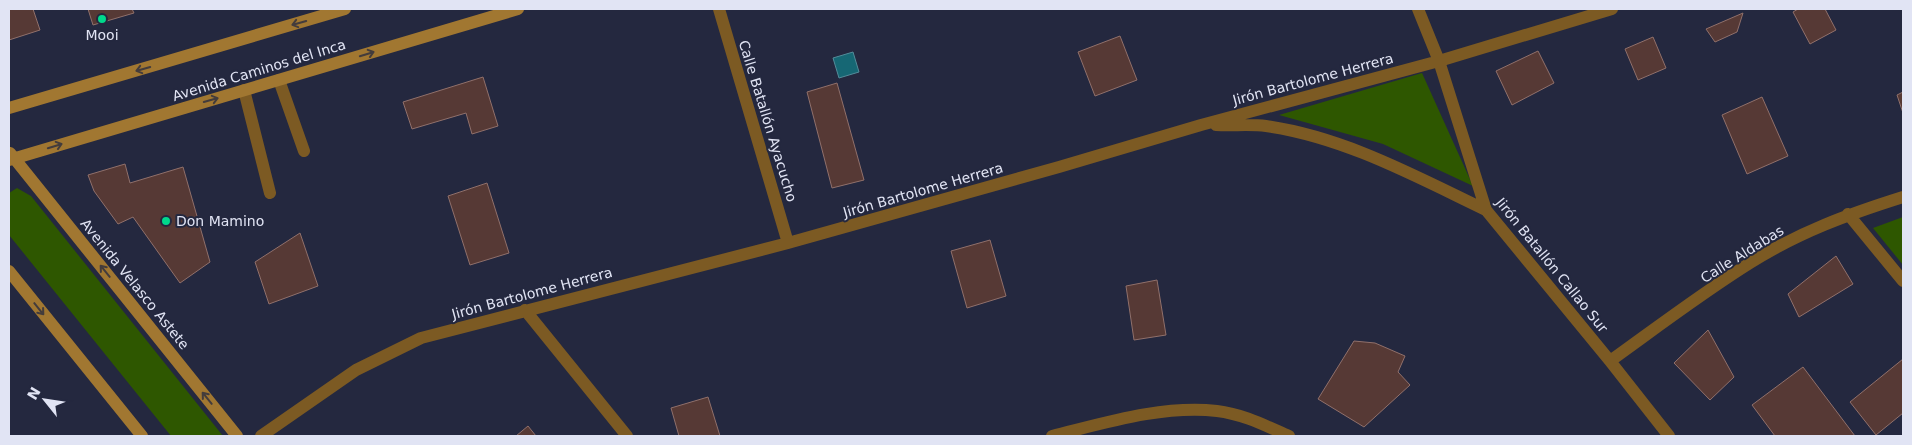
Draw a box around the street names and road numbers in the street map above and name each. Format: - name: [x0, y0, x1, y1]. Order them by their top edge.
- street label: Avenida Caminos del Inca: [170, 36, 348, 104]
- street label: Calle Batallón Ayacucho: [736, 38, 800, 204]
- street label: Jirón Bartolome Herrera: [1230, 50, 1395, 108]
- street label: Jirón Bartolome Herrera: [840, 159, 1005, 221]
- street label: Jirón Batallón Callao Sur: [1492, 194, 1611, 336]
- street label: Avenida Velasco Astete: [77, 216, 193, 352]
- street label: Calle Aldabas: [1698, 222, 1786, 286]
- street label: Jirón Bartolome Herrera: [449, 264, 614, 322]

